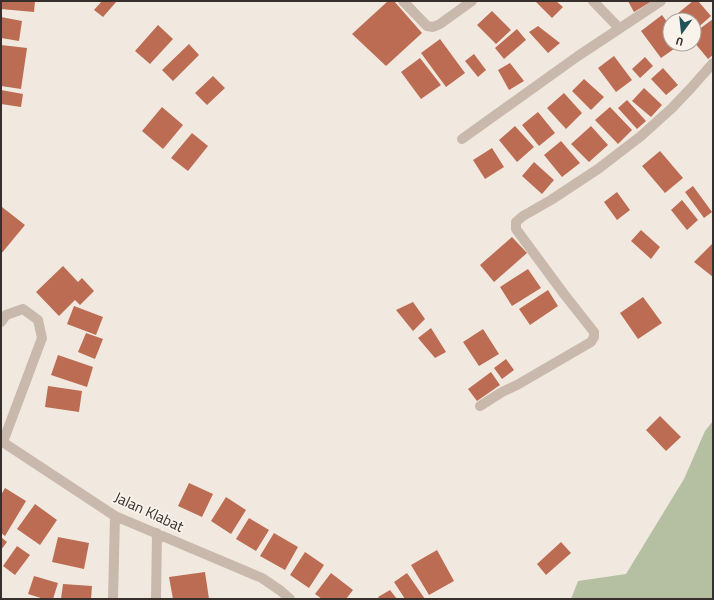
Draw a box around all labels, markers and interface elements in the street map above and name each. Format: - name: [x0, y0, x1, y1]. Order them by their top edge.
- north arrow: [662, 12, 702, 52]
- text: U: [674, 33, 685, 50]
- street label: Jalan Klabat: [111, 485, 188, 538]

